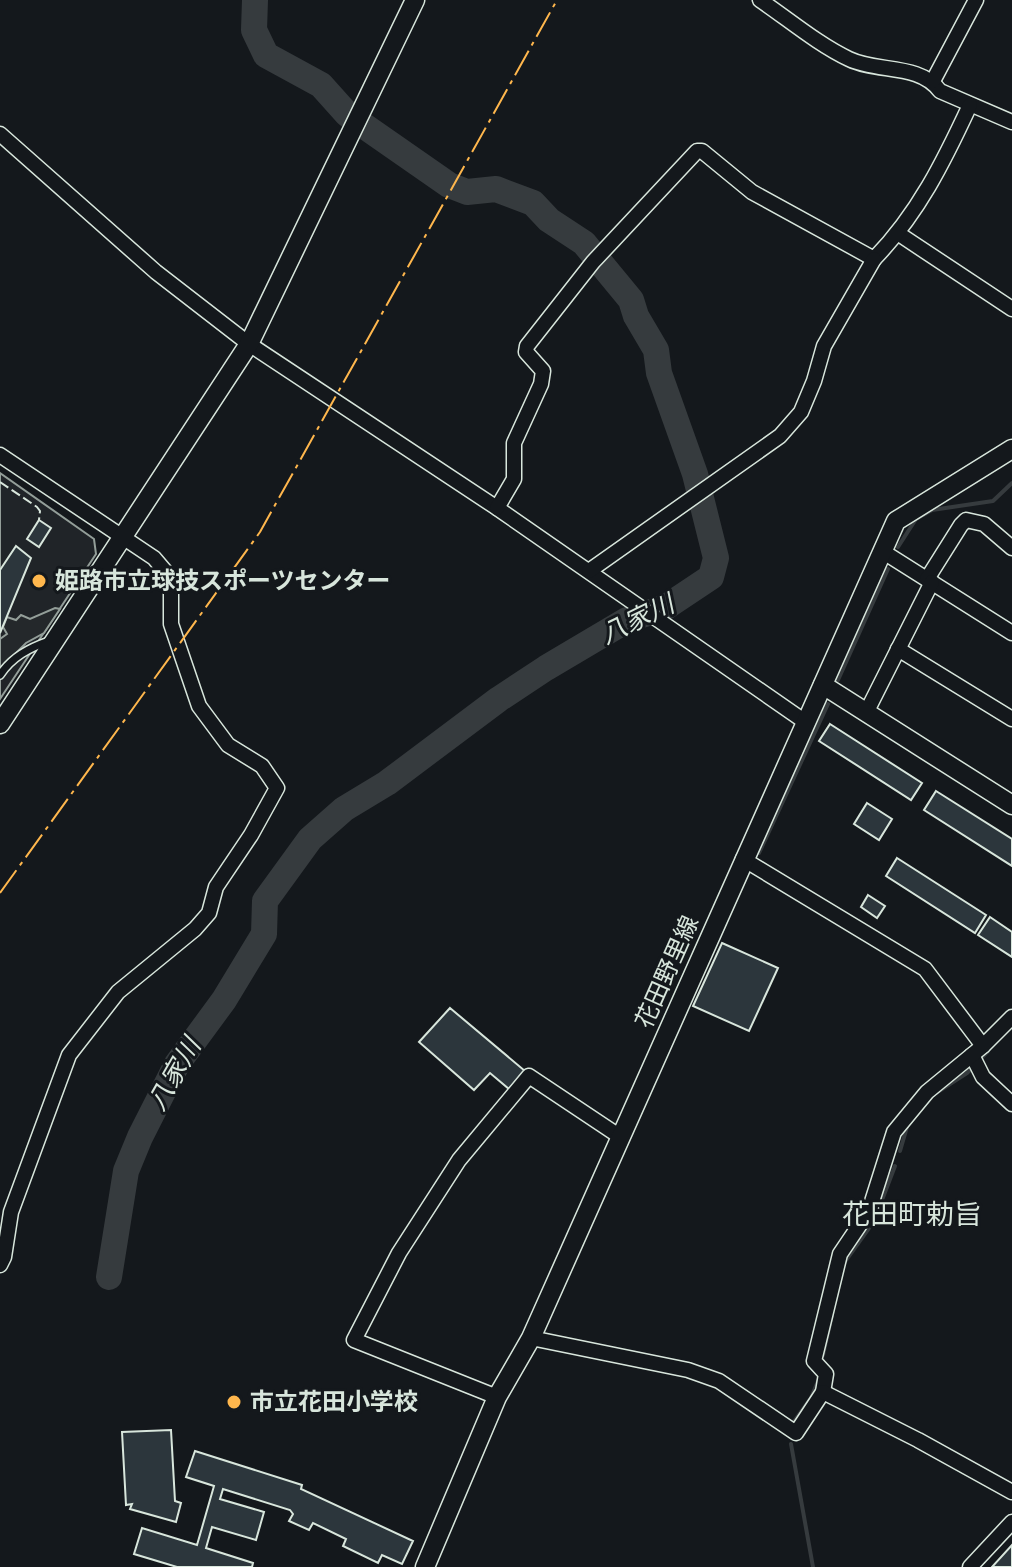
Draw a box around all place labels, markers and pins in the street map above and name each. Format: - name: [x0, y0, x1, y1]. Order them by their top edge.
- place label: 姫路市立球技スポーツセンター: [55, 567, 391, 595]
- marker: 姫路市立球技スポーツセンター: [30, 572, 48, 590]
- place label: 市立花田小学校: [250, 1388, 418, 1416]
- marker: 市立花田小学校: [225, 1393, 243, 1411]

